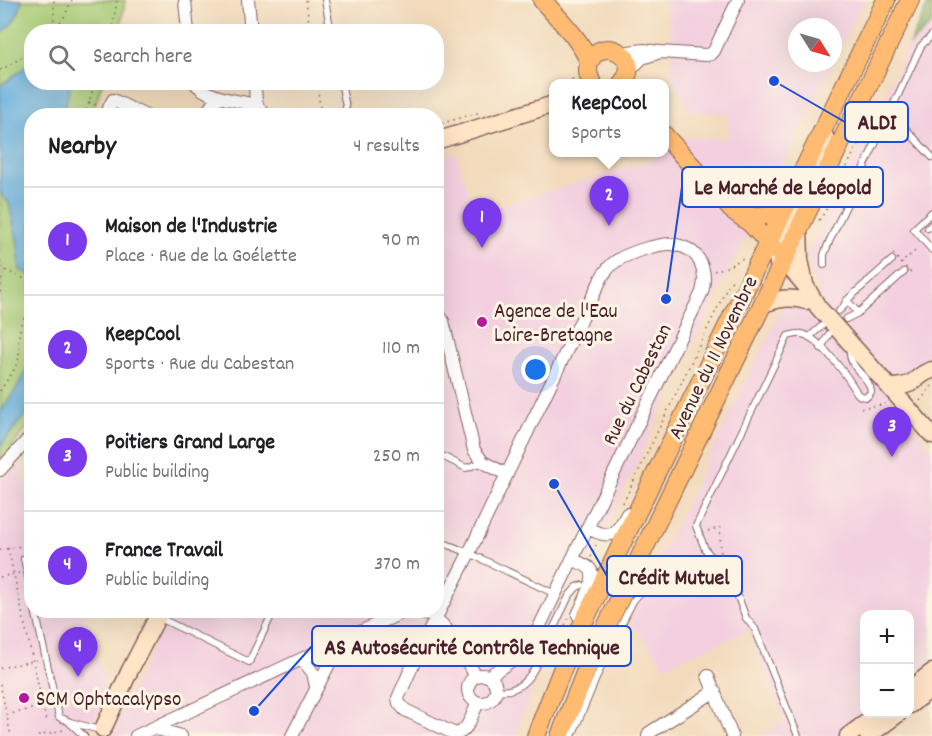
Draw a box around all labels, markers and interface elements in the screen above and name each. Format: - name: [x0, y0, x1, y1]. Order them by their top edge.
- north arrow: [788, 18, 842, 72]
- search box: [24, 24, 444, 90]
- icon: search: [45, 41, 78, 74]
- text: Search here: [93, 42, 192, 73]
- popup: [549, 79, 669, 157]
- text: KeepCool: [571, 89, 647, 120]
- callout: ALDI: [845, 102, 908, 142]
- text: ALDI: [857, 109, 897, 140]
- text: Sports: [571, 120, 621, 148]
- text: Nearby: [48, 129, 116, 166]
- text: 4 results: [353, 133, 420, 161]
- callout: Le Marché de Léopold: [682, 167, 883, 207]
- text: Le Marché de Léopold: [694, 174, 872, 205]
- pin: 2: [590, 176, 628, 226]
- pin: 1: [462, 198, 502, 248]
- text: Maison de l'Industrie: [105, 212, 277, 243]
- text: 1: [65, 227, 70, 255]
- text: 90 m: [382, 227, 420, 255]
- text: Place · Rue de la Goélette: [105, 243, 297, 271]
- street label: Avenue du 11 Novembre: [662, 272, 767, 445]
- place label: Agence de l'Eau Loire-Bretagne: [494, 298, 618, 352]
- marker: Agence de l'Eau Loire-Bretagne: [475, 315, 489, 329]
- text: KeepCool: [105, 320, 180, 351]
- street label: Rue du Cabestan: [596, 320, 681, 451]
- text: 2: [63, 335, 72, 363]
- text: 110 m: [382, 335, 420, 363]
- text: Sports · Rue du Cabestan: [105, 351, 294, 379]
- your location: [521, 355, 550, 384]
- pin: 3: [872, 408, 912, 457]
- text: Poitiers Grand Large: [105, 428, 275, 459]
- text: 3: [63, 443, 72, 471]
- text: 250 m: [373, 443, 420, 471]
- text: Public building: [105, 459, 209, 487]
- text: France Travail: [105, 536, 223, 567]
- text: 4: [63, 551, 72, 579]
- text: 370 m: [374, 551, 420, 579]
- callout: Crédit Mutuel: [607, 556, 742, 596]
- text: Crédit Mutuel: [619, 564, 730, 595]
- text: Public building: [105, 567, 209, 595]
- map controls: [860, 610, 914, 718]
- button: +: [860, 610, 914, 664]
- callout: AS Autosécurité Contrôle Technique: [312, 626, 631, 666]
- pin: 4: [58, 628, 98, 677]
- text: AS Autosécurité Contrôle Technique: [324, 634, 620, 665]
- button: −: [860, 664, 914, 718]
- place label: SCM Ophtacalypso: [36, 686, 181, 716]
- marker: SCM Ophtacalypso: [17, 691, 31, 705]

